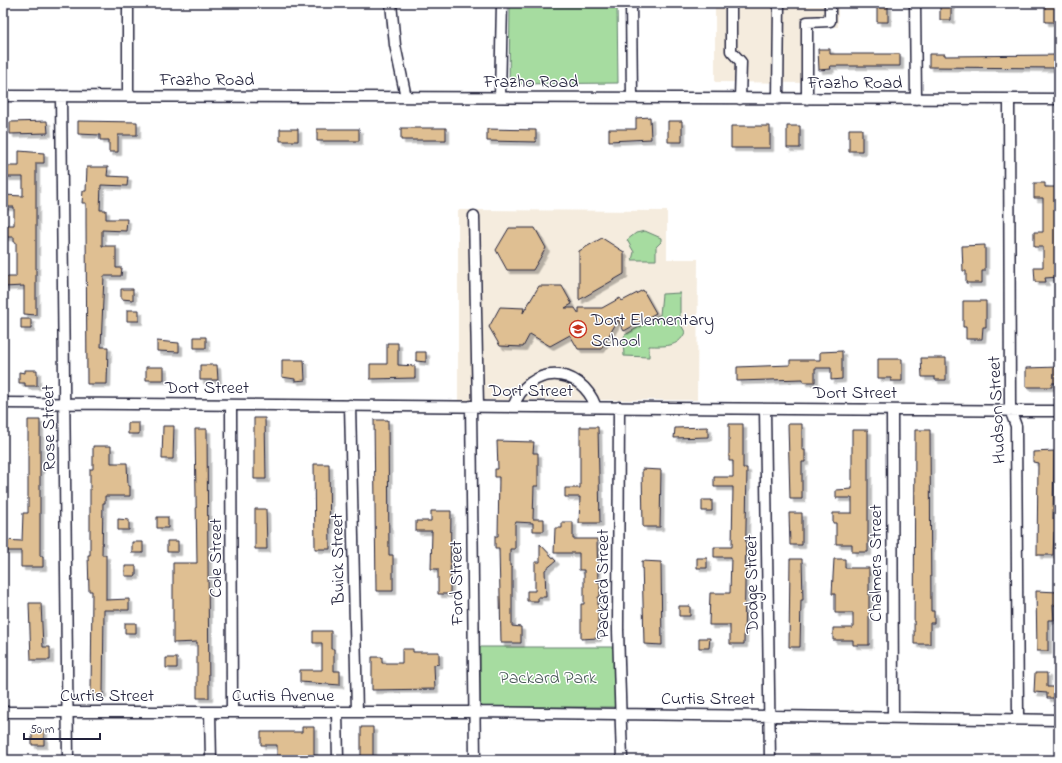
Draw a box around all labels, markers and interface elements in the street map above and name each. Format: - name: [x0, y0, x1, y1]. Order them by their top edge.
- street label: Frazho Road: [159, 68, 254, 94]
- street label: Frazho Road: [483, 70, 578, 96]
- street label: Frazho Road: [807, 71, 902, 97]
- place label: Dort Elementary School: [590, 308, 714, 355]
- school or university icon: Dort Elementary School: [568, 319, 588, 339]
- street label: Hudson Street: [982, 355, 1014, 465]
- street label: Dort Street: [164, 376, 249, 402]
- street label: Dort Street: [488, 379, 573, 405]
- street label: Dort Street: [812, 381, 897, 407]
- street label: Rose Street: [36, 385, 64, 471]
- street label: Chalmers Street: [864, 504, 890, 622]
- street label: Buick Street: [325, 513, 353, 606]
- street label: Cole Street: [204, 518, 230, 598]
- street label: Packard Street: [591, 529, 617, 639]
- street label: Dodge Street: [739, 534, 768, 635]
- street label: Ford Street: [444, 540, 472, 627]
- park label: Packard Park: [499, 666, 597, 692]
- street label: Curtis Street: [60, 684, 154, 710]
- street label: Curtis Avenue: [232, 684, 335, 710]
- street label: Curtis Street: [661, 687, 755, 713]
- scale bar: [24, 715, 100, 741]
- text: 50 m: [30, 721, 54, 739]

